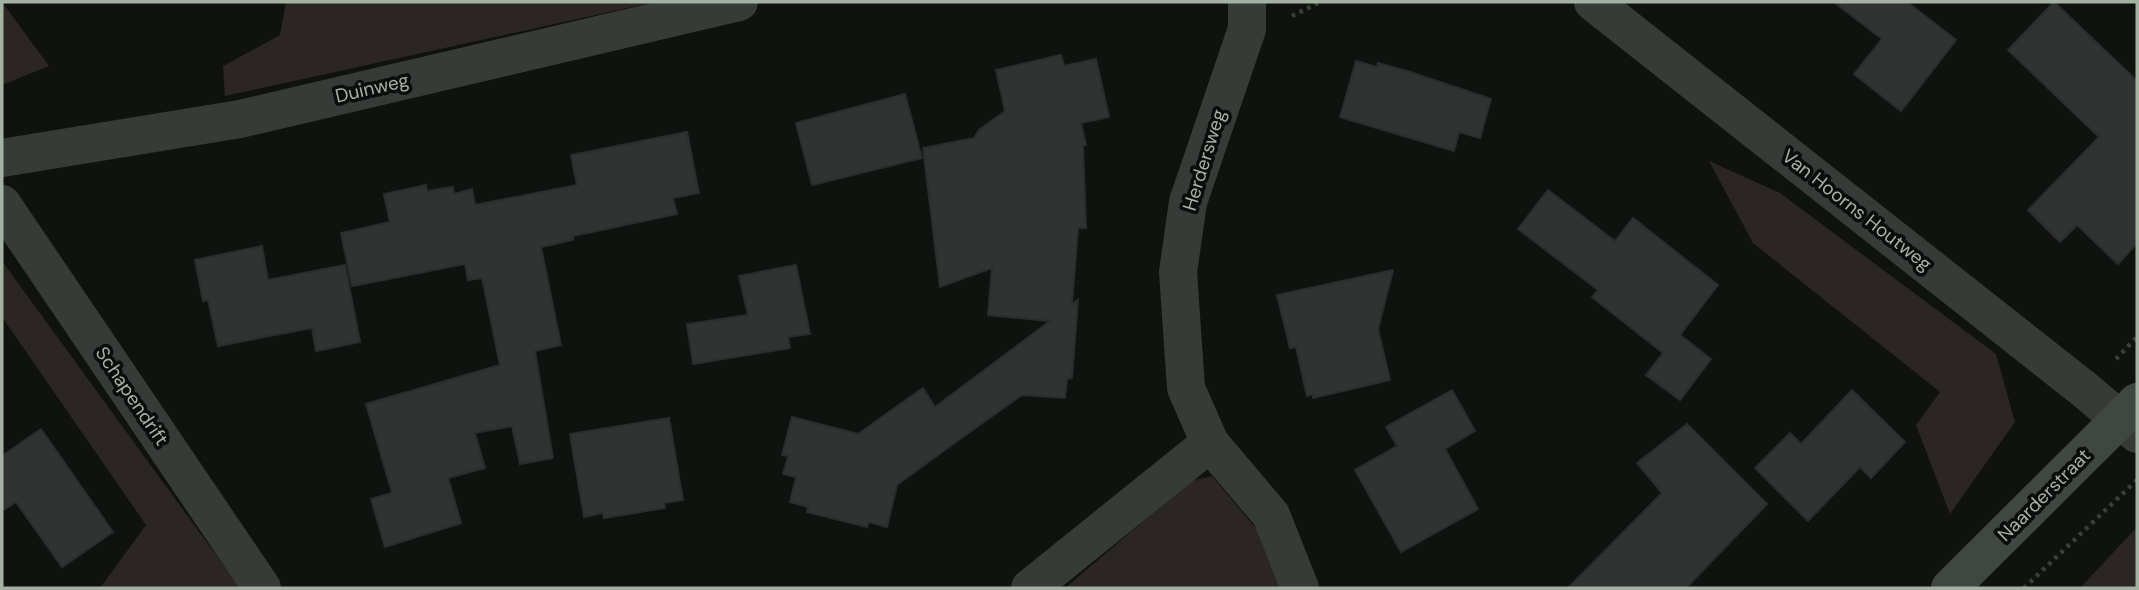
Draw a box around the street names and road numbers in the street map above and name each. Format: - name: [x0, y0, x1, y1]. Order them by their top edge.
- street label: Duinweg: [333, 67, 412, 109]
- street label: Herdersweg: [1177, 106, 1231, 214]
- street label: Van Hoorns Houtweg: [1777, 144, 1937, 277]
- street label: Schapendrift: [90, 342, 174, 450]
- street label: Naarderstraat: [1992, 443, 2096, 547]

